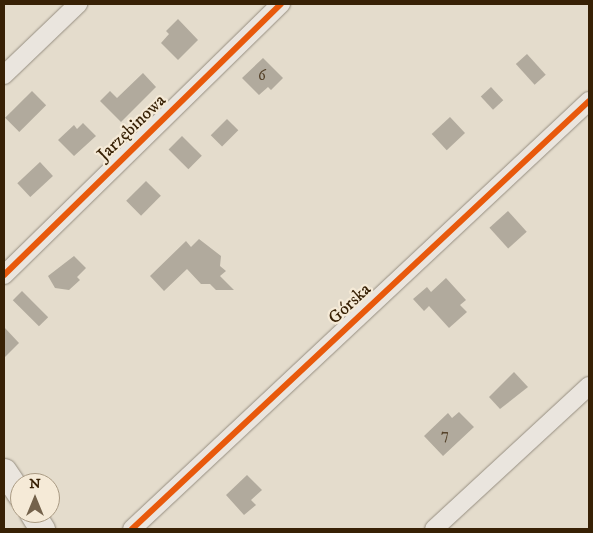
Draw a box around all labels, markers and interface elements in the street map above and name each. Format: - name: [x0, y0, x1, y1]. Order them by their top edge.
- house number: 6: [258, 67, 266, 85]
- street label: Jarzębinowa: [93, 90, 171, 166]
- street label: Górska: [324, 279, 376, 329]
- house number: 7: [441, 426, 449, 444]
- north arrow: [10, 473, 60, 523]
- text: N: [29, 475, 41, 493]

